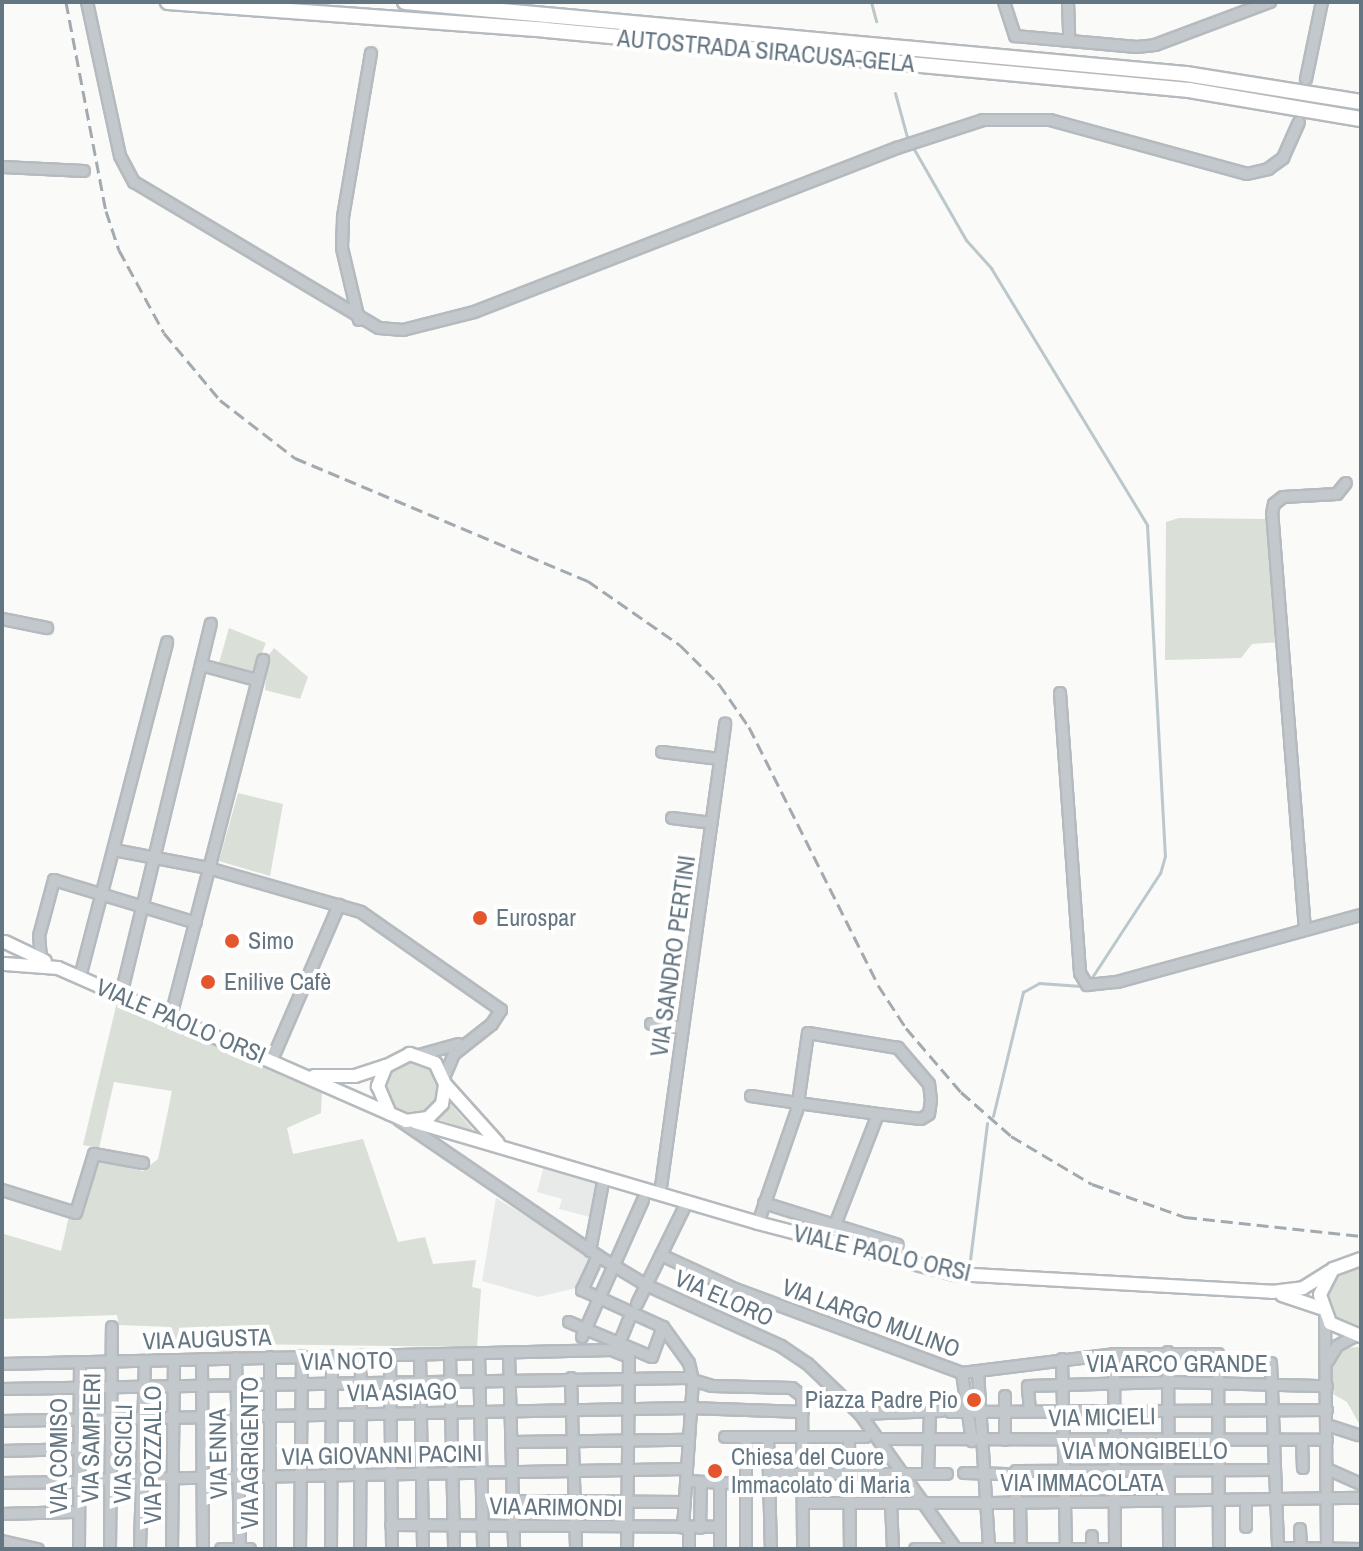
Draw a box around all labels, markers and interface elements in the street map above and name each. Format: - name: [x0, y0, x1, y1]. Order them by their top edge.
- street label: AUTOSTRADA SIRACUSA-GELA: [616, 24, 916, 78]
- street label: VIA SANDRO PERTINI: [645, 853, 701, 1059]
- place label: Eurospar: [496, 904, 576, 932]
- marker: Eurospar: [471, 909, 489, 927]
- place label: Simo: [248, 927, 294, 955]
- marker: Simo: [223, 932, 241, 950]
- place label: Enilive Cafè: [224, 968, 331, 996]
- street label: VIALE PAOLO ORSI: [92, 972, 270, 1070]
- marker: Enilive Cafè: [199, 973, 217, 991]
- street label: VIALE PAOLO ORSI: [790, 1219, 974, 1287]
- street label: VIA ELORO: [670, 1263, 778, 1333]
- street label: VIA LARGO MULINO: [778, 1272, 964, 1364]
- street label: VIA AUGUSTA: [141, 1322, 273, 1356]
- street label: VIA NOTO: [300, 1346, 394, 1376]
- street label: VIA ARCO GRANDE: [1085, 1350, 1269, 1378]
- street label: VIA SAMPIERI: [75, 1372, 107, 1504]
- street label: VIA AGRIGENTO: [236, 1376, 264, 1530]
- street label: VIA ASIAGO: [345, 1377, 459, 1407]
- street label: VIA POZZALLO: [139, 1385, 167, 1525]
- place label: Piazza Padre Pio: [805, 1386, 958, 1414]
- marker: Piazza Padre Pio: [965, 1391, 983, 1409]
- street label: VIA COMISO: [45, 1397, 73, 1515]
- street label: VIA MICIELI: [1048, 1402, 1156, 1432]
- street label: VIA SCICLI: [108, 1403, 138, 1505]
- street label: VIA ENNA: [203, 1408, 233, 1500]
- street label: VIA MONGIBELLO: [1061, 1437, 1229, 1465]
- street label: VIA GIOVANNI PACINI: [281, 1439, 483, 1471]
- place label: Chiesa del Cuore Immacolato di Maria: [731, 1443, 910, 1499]
- marker: Chiesa del Cuore Immacolato di Maria: [706, 1462, 724, 1480]
- street label: VIA IMMACOLATA: [1000, 1469, 1164, 1497]
- street label: VIA ARIMONDI: [488, 1491, 624, 1523]

